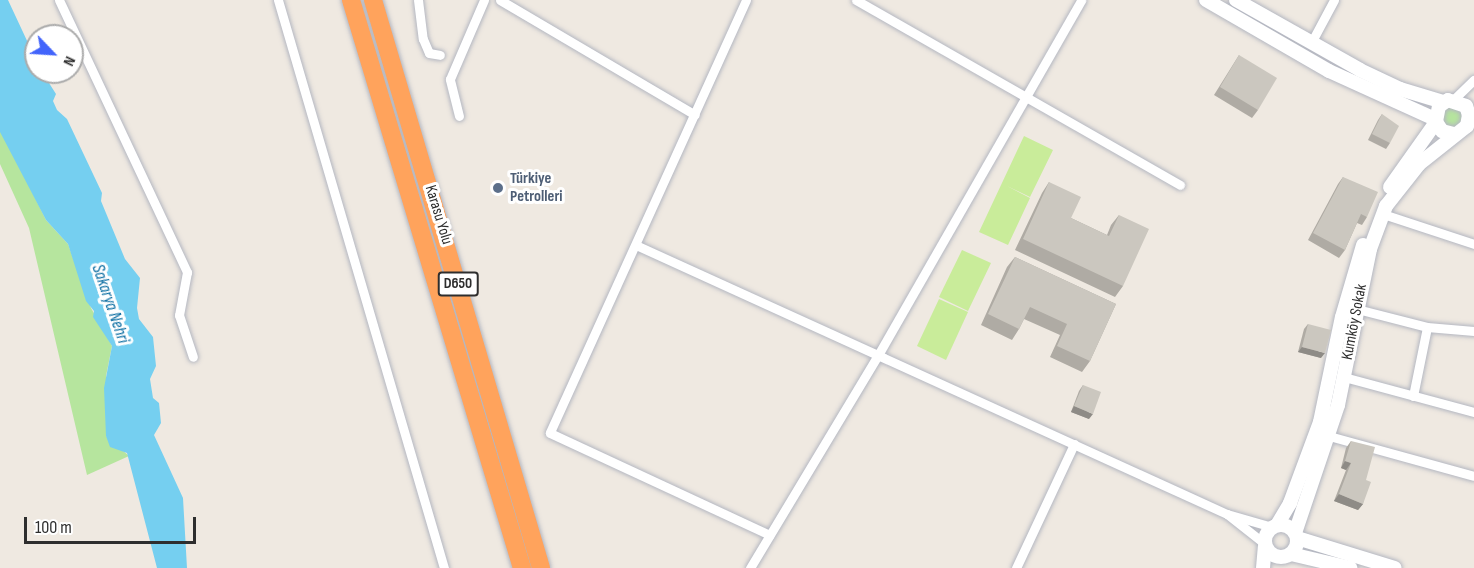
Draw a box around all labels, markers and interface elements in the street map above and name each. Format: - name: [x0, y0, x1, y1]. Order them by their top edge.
- north arrow: [24, 24, 84, 84]
- text: N: [59, 53, 79, 69]
- place label: Türkiye Petrolleri: [510, 169, 563, 207]
- marker: Türkiye Petrolleri: [491, 181, 505, 195]
- street label: Karasu Yolu: [420, 183, 456, 247]
- water label: Sakarya Nehri: [86, 262, 134, 346]
- road number: D650: [437, 272, 479, 296]
- street label: Kumköy Sokak: [1338, 282, 1372, 362]
- scale bar: [27, 505, 200, 543]
- text: 100 m: [35, 517, 72, 538]

